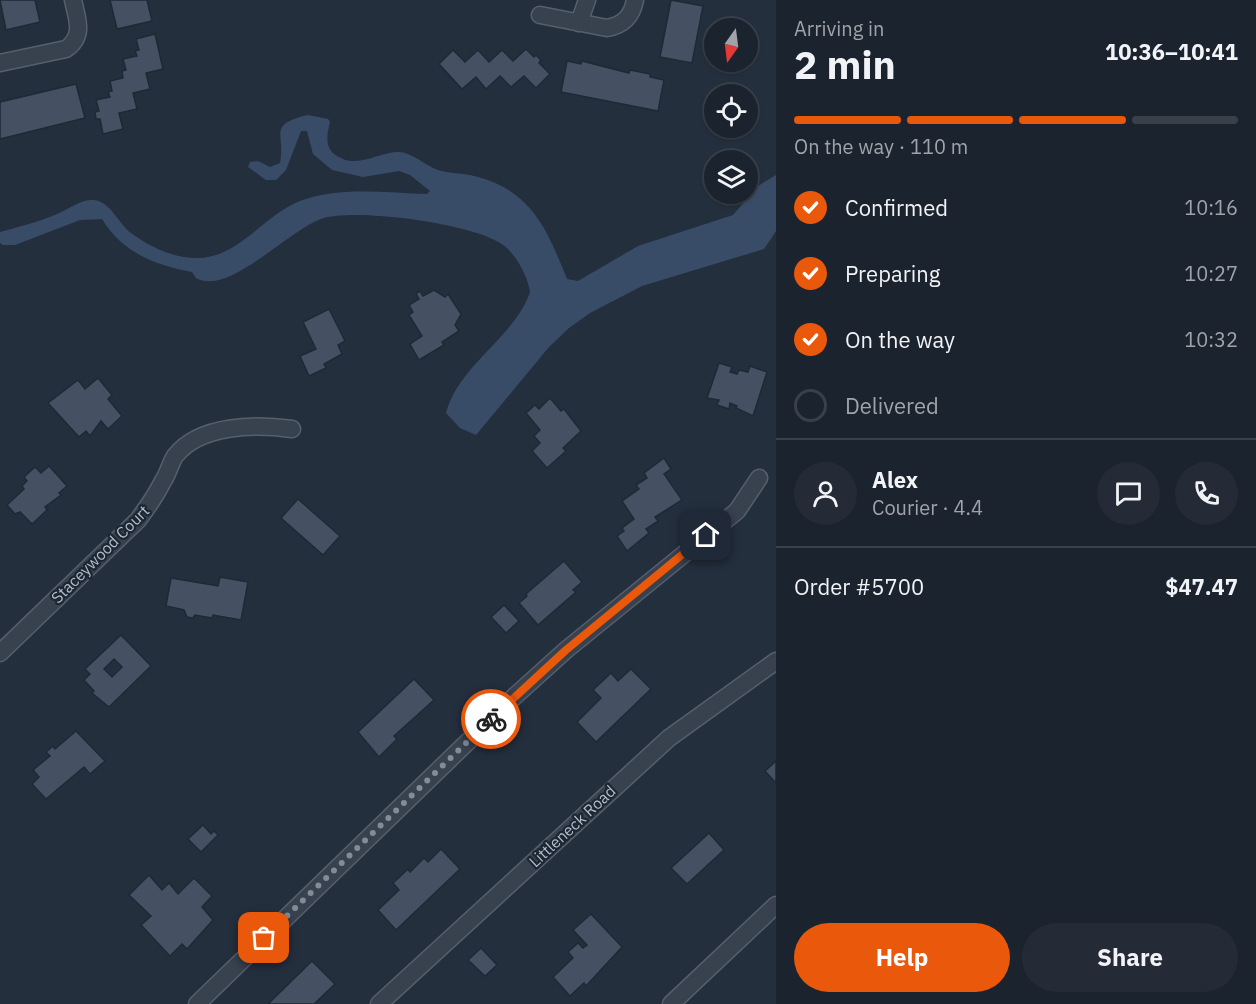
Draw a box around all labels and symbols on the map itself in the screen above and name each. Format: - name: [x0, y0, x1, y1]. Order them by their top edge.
- north arrow: [704, 18, 758, 72]
- street label: Staceywood Court: [47, 501, 153, 607]
- pin: [680, 509, 731, 560]
- courier: [461, 689, 521, 749]
- street label: Littleneck Road: [525, 781, 619, 871]
- pin: [238, 912, 289, 963]

